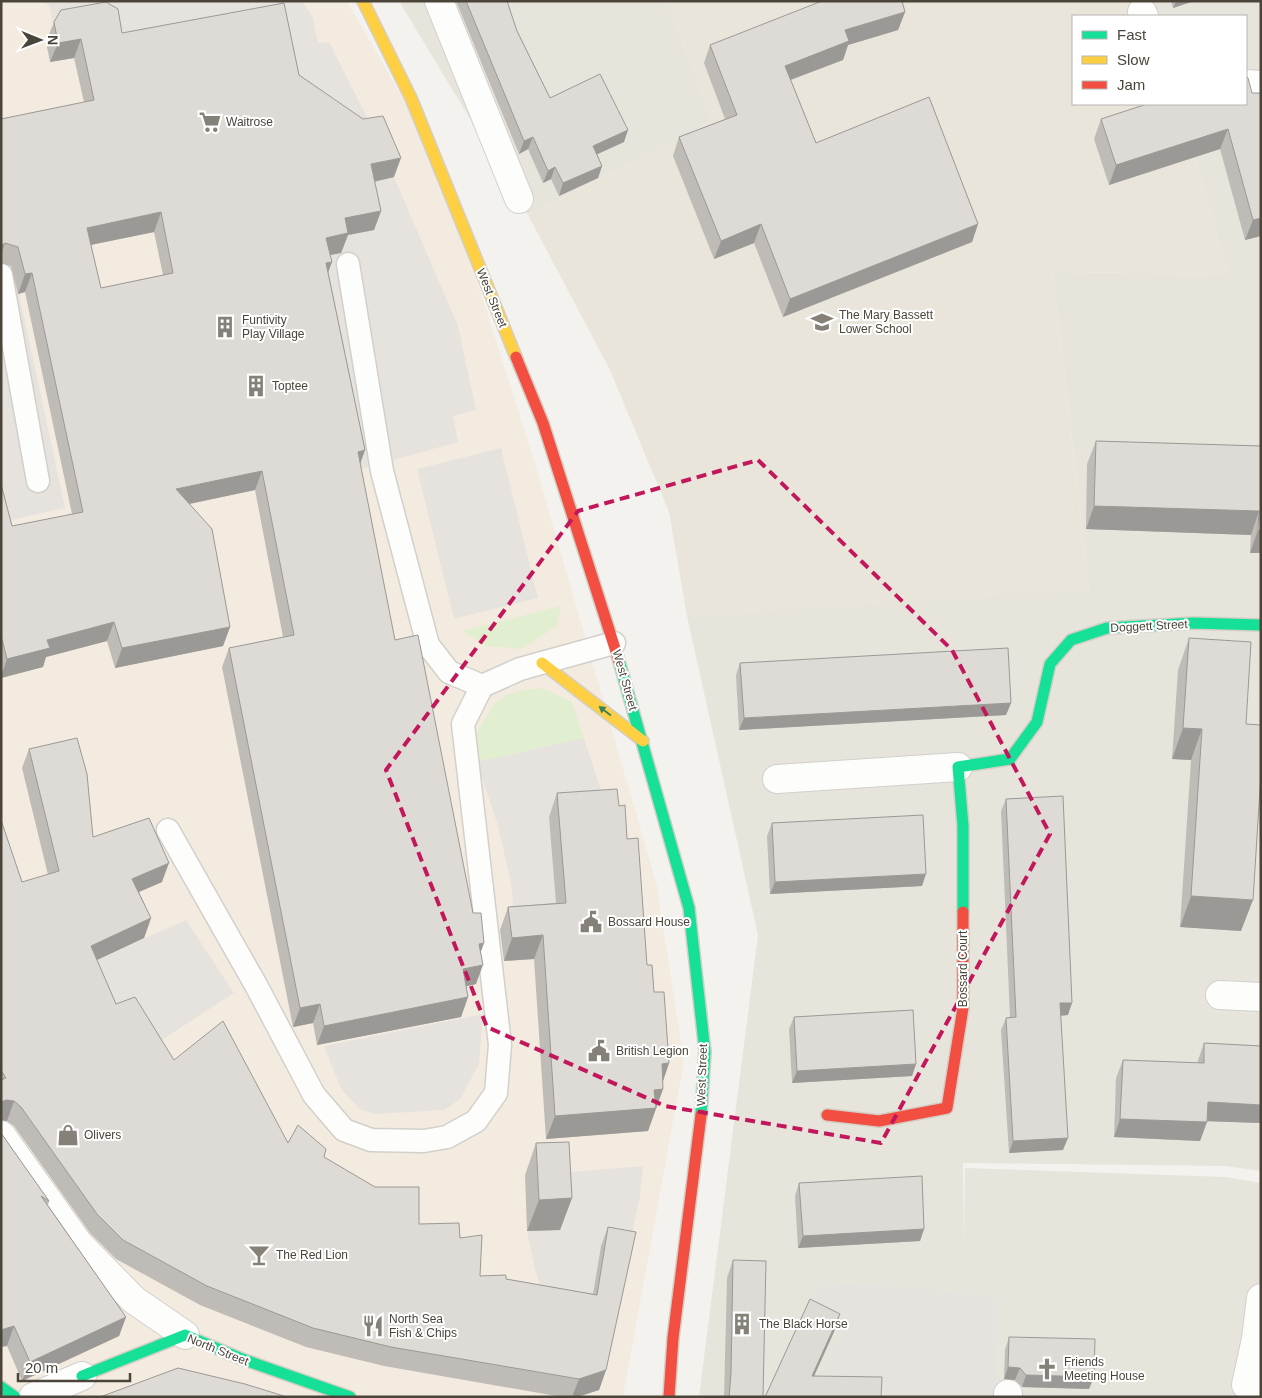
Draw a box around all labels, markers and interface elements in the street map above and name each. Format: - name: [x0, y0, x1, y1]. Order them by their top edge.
- north arrow: [15, 15, 65, 65]
- legend: [1072, 15, 1247, 105]
- text: Fast: [1117, 26, 1147, 43]
- text: N: [45, 35, 61, 45]
- text: Slow: [1117, 51, 1150, 68]
- text: Jam: [1117, 76, 1145, 93]
- supermarket icon: Waitrose: [197, 109, 223, 135]
- place label: Waitrose: [226, 115, 273, 129]
- street label: West Street: [474, 266, 510, 330]
- place label: The Mary Bassett Lower School: [839, 308, 934, 336]
- school or university icon: The Mary Bassett Lower School: [809, 309, 835, 335]
- place label: Funtivity Play Village: [242, 313, 305, 341]
- building icon: Funtivity Play Village: [212, 314, 238, 340]
- building icon: Toptee: [243, 373, 269, 399]
- place label: Toptee: [272, 379, 308, 393]
- street label: Doggett Street: [1110, 617, 1189, 635]
- street label: West Street: [610, 648, 641, 713]
- one-way arrow: [598, 706, 611, 716]
- public building icon: Bossard House: [578, 909, 604, 935]
- place label: Bossard House: [608, 915, 690, 929]
- street label: Bossard Court: [956, 930, 970, 1007]
- public building icon: British Legion: [586, 1038, 612, 1064]
- street label: West Street: [694, 1043, 710, 1106]
- place label: British Legion: [616, 1044, 689, 1058]
- shop icon: Olivers: [55, 1122, 81, 1148]
- place label: Olivers: [84, 1128, 121, 1142]
- bar icon: The Red Lion: [246, 1242, 272, 1268]
- place label: The Red Lion: [276, 1248, 348, 1262]
- building icon: The Black Horse: [729, 1311, 755, 1337]
- place label: North Sea Fish & Chips: [389, 1312, 457, 1340]
- restaurant icon: North Sea Fish & Chips: [360, 1313, 386, 1339]
- place label: The Black Horse: [759, 1317, 848, 1331]
- street label: North Street: [185, 1331, 251, 1369]
- scale bar: [18, 1350, 130, 1382]
- place label: Friends Meeting House: [1064, 1355, 1145, 1383]
- church icon: Friends Meeting House: [1034, 1356, 1060, 1382]
- text: 20 m: [25, 1359, 58, 1376]

